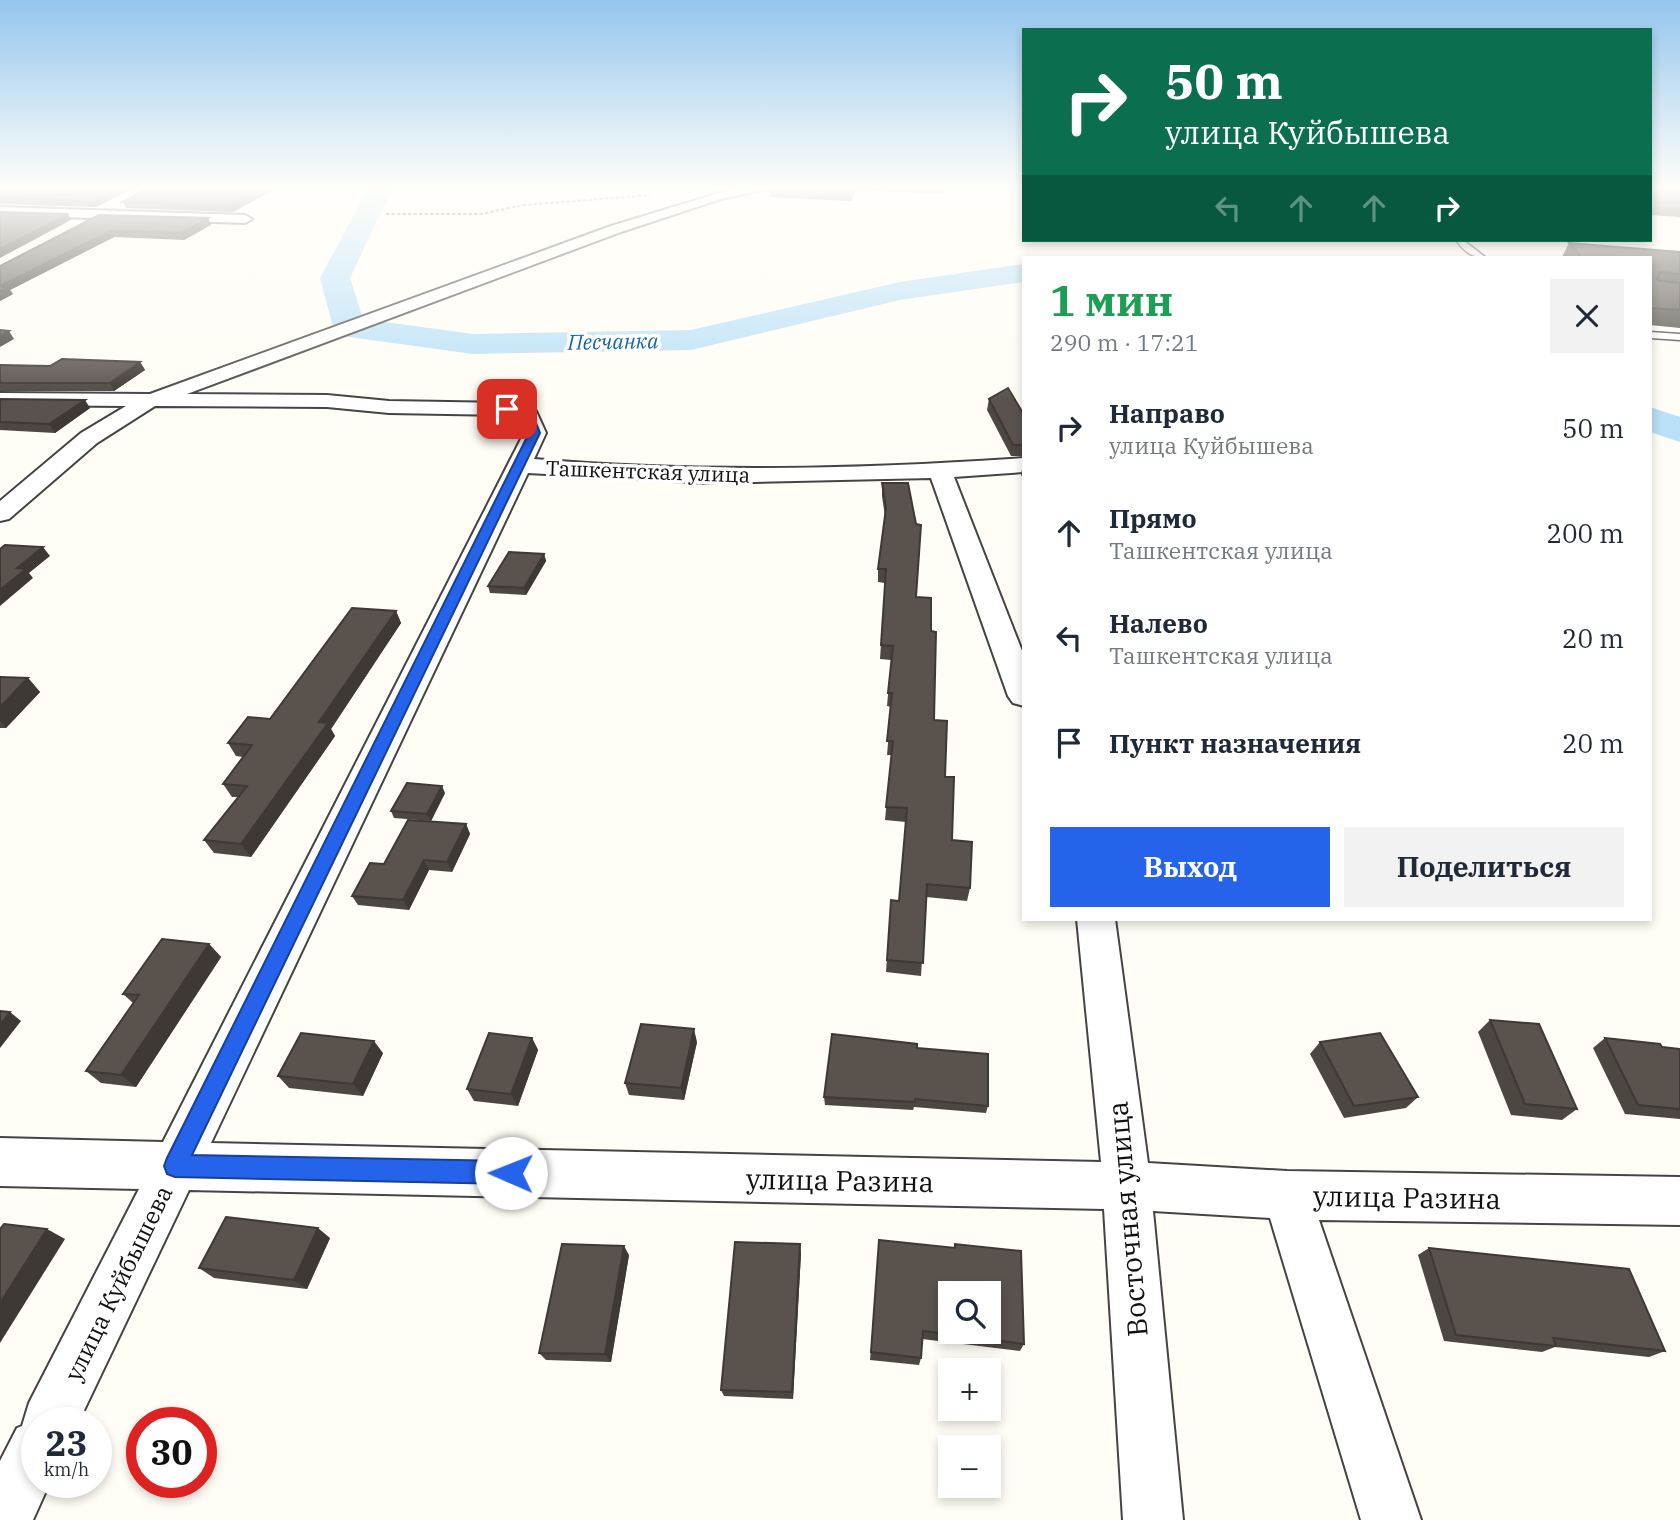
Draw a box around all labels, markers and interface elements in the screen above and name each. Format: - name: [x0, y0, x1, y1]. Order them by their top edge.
- text: 50 m: [1165, 49, 1283, 112]
- icon: right: [1050, 56, 1141, 147]
- text: улица Куйбышева: [1165, 111, 1450, 153]
- icon: left: [1209, 189, 1247, 227]
- icon: ahead: [1282, 189, 1320, 227]
- icon: ahead: [1355, 189, 1393, 227]
- icon: right: [1428, 189, 1466, 227]
- text: 1 мин: [1050, 273, 1173, 328]
- button: close: [1550, 279, 1624, 353]
- water label: Песчанка: [566, 326, 659, 356]
- text: 290 m · 17:21: [1050, 327, 1199, 357]
- pin: [477, 379, 537, 439]
- icon: arrive: [488, 390, 526, 428]
- text: Направо: [1109, 396, 1225, 430]
- icon: right: [1050, 409, 1088, 447]
- text: 50 m: [1562, 411, 1624, 445]
- text: улица Куйбышева: [1109, 430, 1314, 460]
- street label: Ташкентская улица: [545, 453, 751, 489]
- text: Прямо: [1109, 501, 1197, 535]
- icon: ahead: [1050, 514, 1088, 552]
- text: 200 m: [1546, 516, 1624, 550]
- text: Ташкентская улица: [1109, 535, 1333, 565]
- text: Налево: [1109, 606, 1208, 640]
- icon: left: [1050, 619, 1088, 657]
- text: 20 m: [1562, 621, 1624, 655]
- text: Ташкентская улица: [1109, 640, 1333, 670]
- icon: arrive: [1050, 724, 1088, 762]
- text: Пункт назначения: [1109, 726, 1361, 760]
- text: 20 m: [1562, 726, 1624, 760]
- button: Выход: [1050, 827, 1330, 907]
- button: Поделиться: [1344, 827, 1624, 907]
- street label: Восточная улица: [1098, 1100, 1156, 1338]
- position arrow: [474, 1136, 548, 1210]
- street label: улица Разина: [746, 1160, 934, 1200]
- street label: улица Разина: [1313, 1177, 1501, 1217]
- street label: улица Куйбышева: [57, 1180, 179, 1386]
- map controls: [938, 1281, 1001, 1498]
- button: search: [938, 1281, 1001, 1344]
- button: +: [938, 1358, 1001, 1421]
- speed limit sign: 30: [126, 1407, 217, 1498]
- text: 23: [45, 1420, 88, 1466]
- button: −: [938, 1435, 1001, 1498]
- text: km/h: [44, 1458, 89, 1481]

